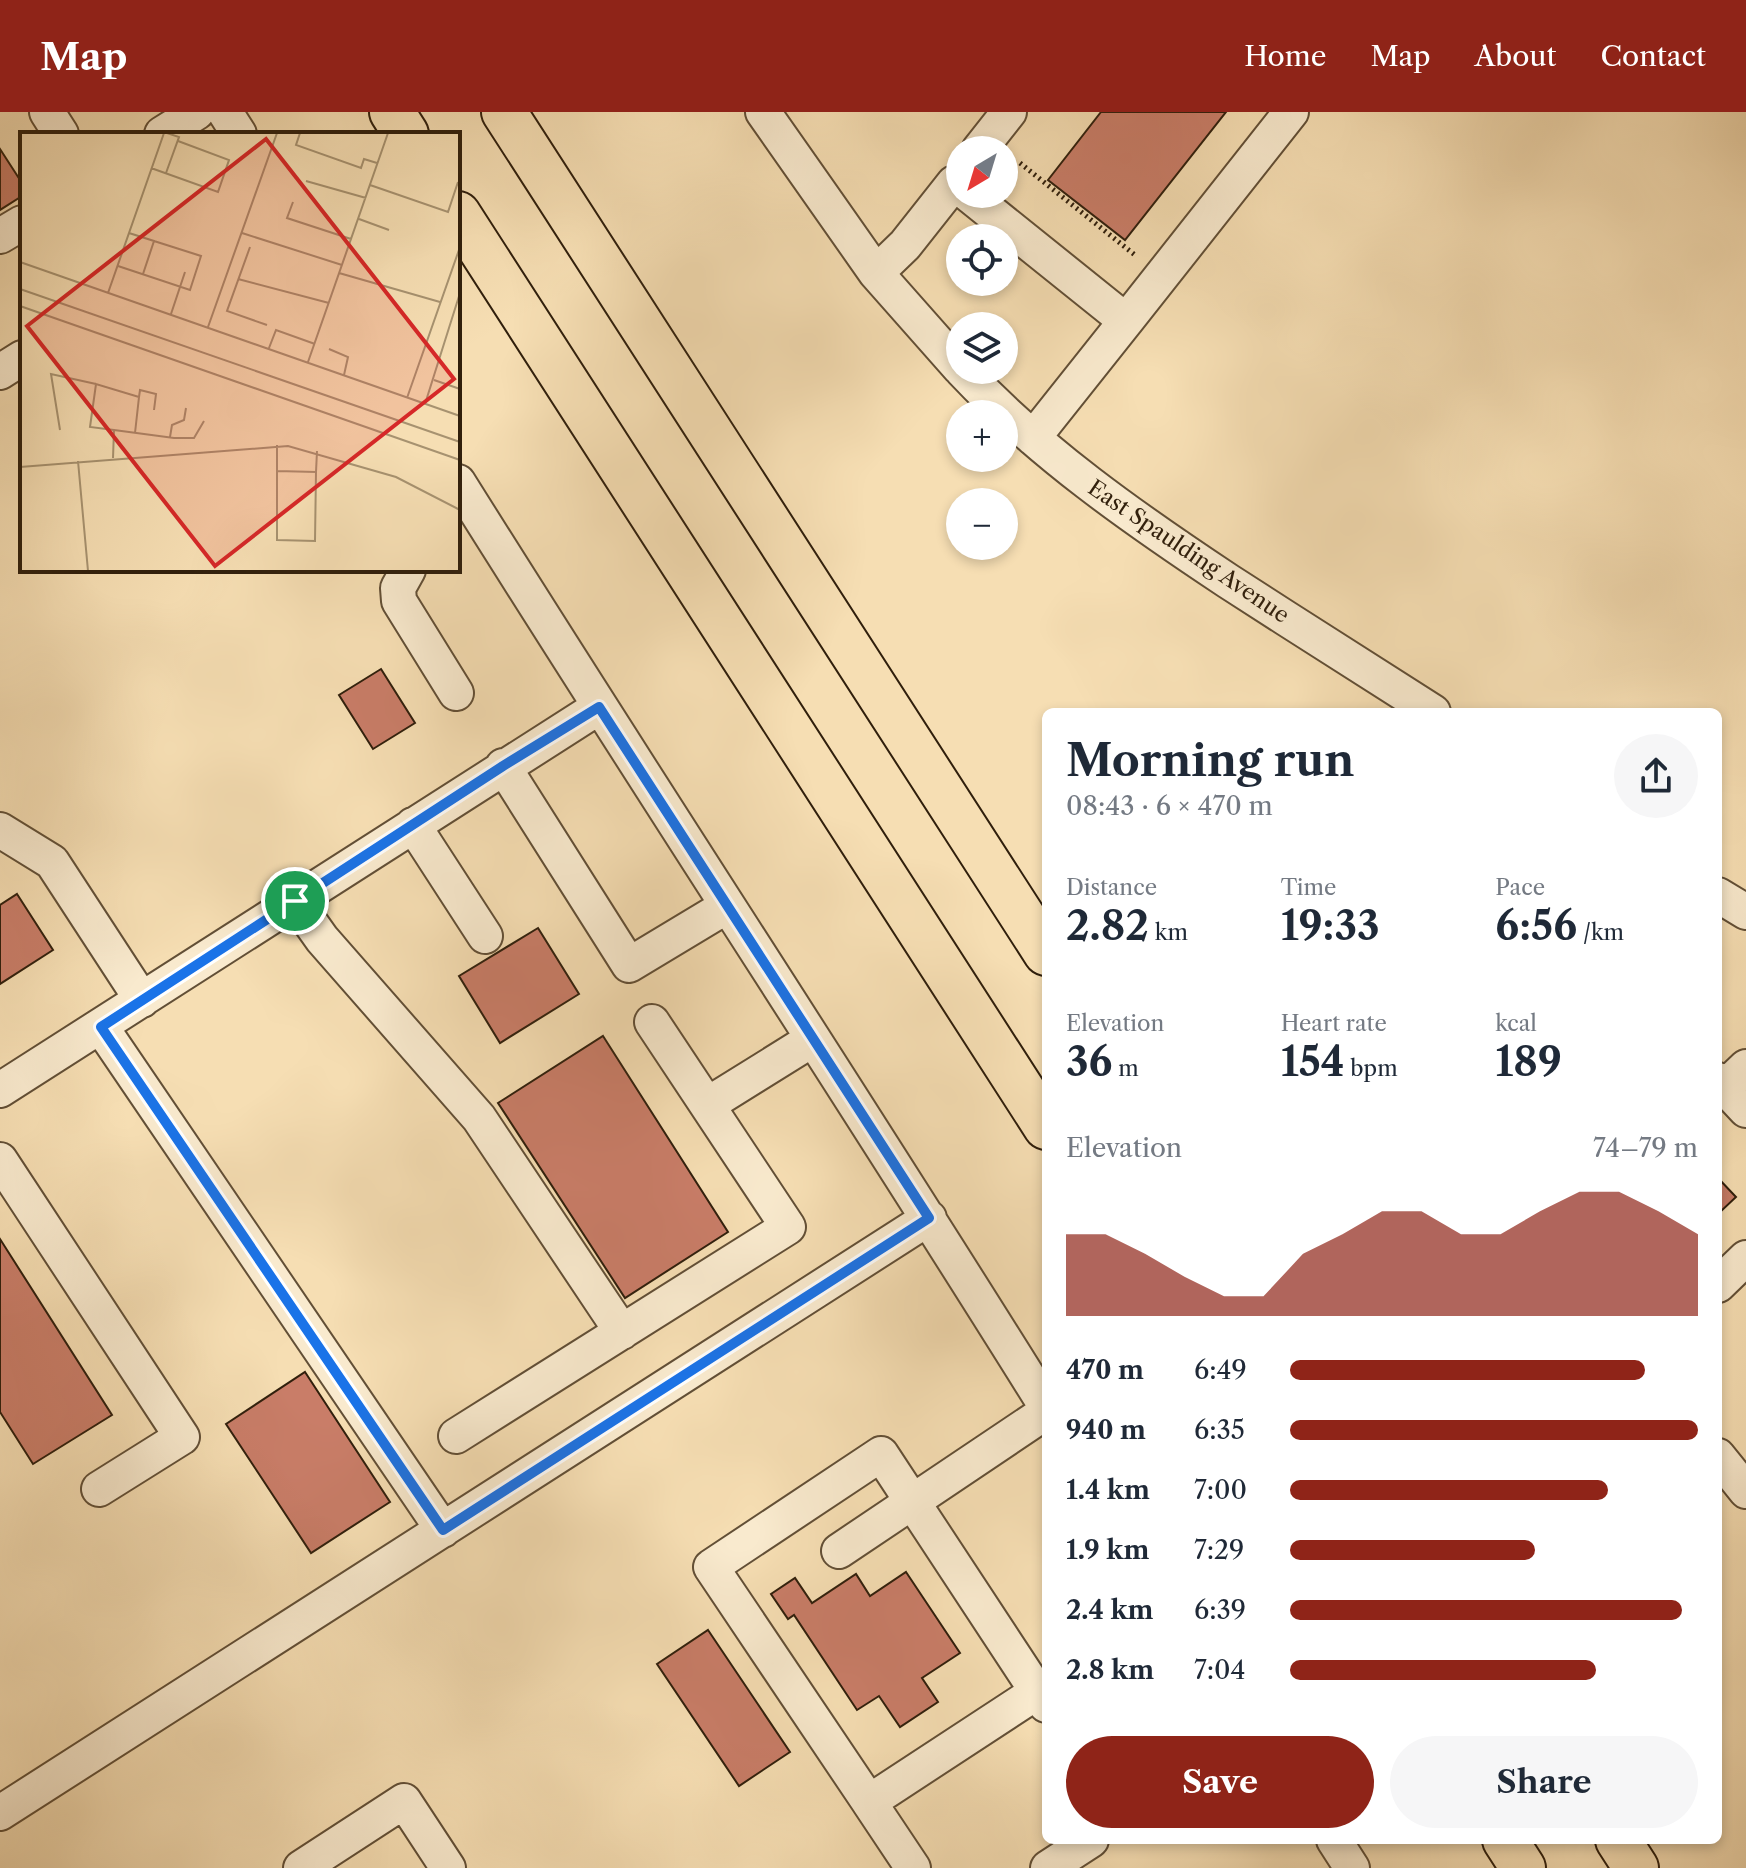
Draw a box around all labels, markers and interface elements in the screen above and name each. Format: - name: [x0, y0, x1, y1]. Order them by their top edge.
- text: Map: [40, 33, 128, 80]
- text: Home: [1244, 39, 1326, 73]
- text: Map: [1370, 39, 1430, 73]
- text: About: [1474, 39, 1556, 73]
- text: Contact: [1600, 39, 1706, 73]
- inset map: [20, 132, 460, 572]
- north arrow: [946, 136, 1018, 208]
- map controls: [946, 136, 1018, 560]
- button: locate: [946, 224, 1018, 296]
- button: layers: [946, 312, 1018, 384]
- button: +: [946, 400, 1018, 472]
- street label: East Spaulding Avenue: [1083, 474, 1294, 629]
- button: −: [946, 488, 1018, 560]
- text: Morning run: [1066, 733, 1355, 787]
- button: share: [1614, 734, 1698, 818]
- text: 08:43 · 6 × 470 m: [1066, 790, 1273, 822]
- pin: [261, 867, 329, 935]
- text: Distance: [1066, 874, 1157, 901]
- text: Time: [1281, 874, 1336, 901]
- text: Pace: [1495, 874, 1545, 901]
- icon: arrive: [273, 879, 317, 923]
- text: 2.82: [1066, 901, 1149, 950]
- text: 19:33: [1281, 901, 1380, 950]
- text: 6:56: [1495, 901, 1577, 950]
- text: km: [1149, 919, 1188, 946]
- text: /km: [1577, 919, 1624, 946]
- text: Elevation: [1066, 1010, 1164, 1037]
- text: Heart rate: [1281, 1010, 1387, 1037]
- text: kcal: [1495, 1010, 1537, 1037]
- text: 36: [1066, 1037, 1113, 1086]
- text: 154: [1281, 1037, 1344, 1086]
- text: 189: [1495, 1037, 1562, 1086]
- text: m: [1113, 1055, 1139, 1082]
- text: bpm: [1344, 1055, 1398, 1082]
- text: Elevation: [1066, 1132, 1182, 1164]
- text: 74–79 m: [1593, 1132, 1698, 1164]
- text: 470 m: [1066, 1354, 1144, 1386]
- text: 6:49: [1194, 1354, 1247, 1386]
- text: 940 m: [1066, 1414, 1146, 1446]
- text: 6:35: [1194, 1414, 1245, 1446]
- text: 1.4 km: [1066, 1474, 1150, 1506]
- text: 7:00: [1194, 1474, 1247, 1506]
- text: 1.9 km: [1066, 1534, 1149, 1566]
- text: 7:29: [1194, 1534, 1244, 1566]
- text: 2.4 km: [1066, 1594, 1154, 1626]
- text: 6:39: [1194, 1594, 1246, 1626]
- text: 2.8 km: [1066, 1654, 1154, 1686]
- text: 7:04: [1194, 1654, 1246, 1686]
- button: Save: [1066, 1736, 1374, 1828]
- button: Share: [1390, 1736, 1698, 1828]

